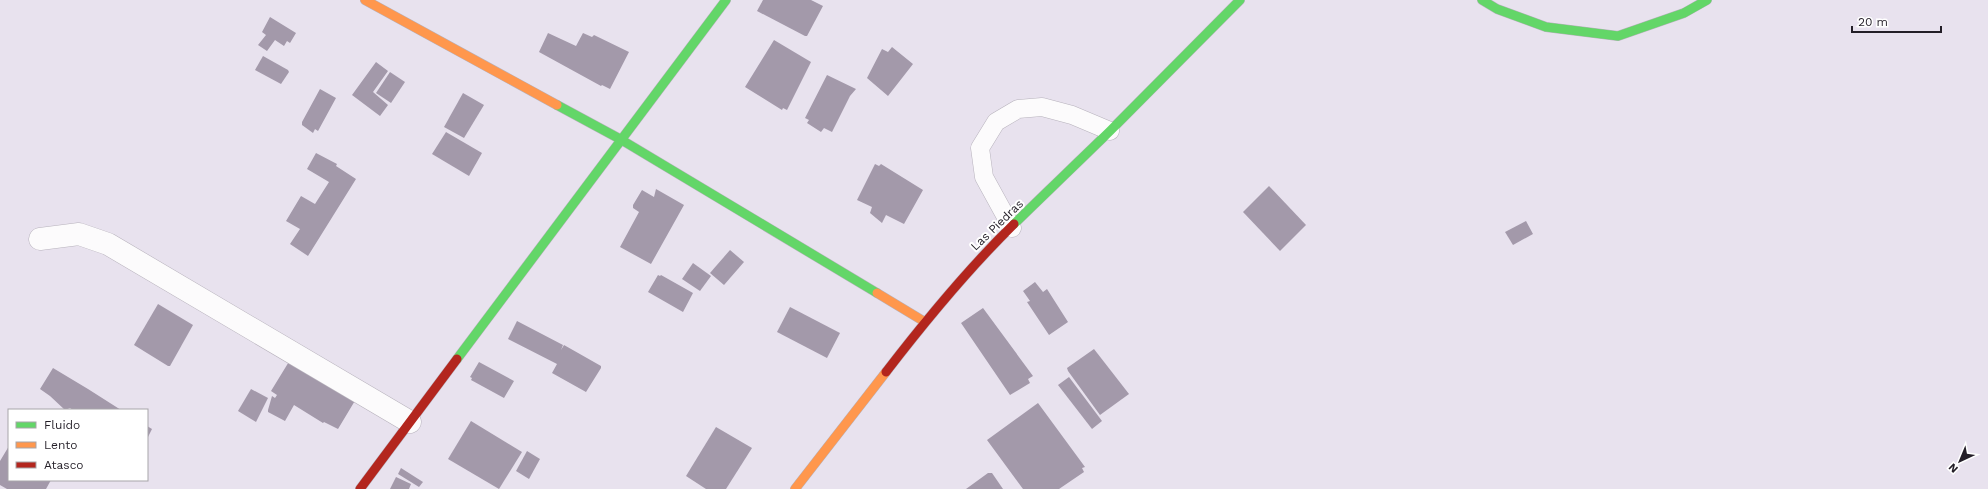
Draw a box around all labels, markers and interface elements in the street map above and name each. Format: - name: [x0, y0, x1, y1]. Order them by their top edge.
- scale bar: [1852, 8, 1941, 34]
- text: 20 m: [1858, 15, 1888, 29]
- street label: Las Piedras: [968, 197, 1026, 253]
- legend: [8, 409, 148, 481]
- text: Fluido: [44, 418, 80, 432]
- text: Lento: [44, 438, 78, 452]
- north arrow: [1940, 441, 1980, 481]
- text: Atasco: [44, 458, 84, 472]
- text: N: [1946, 460, 1961, 475]

